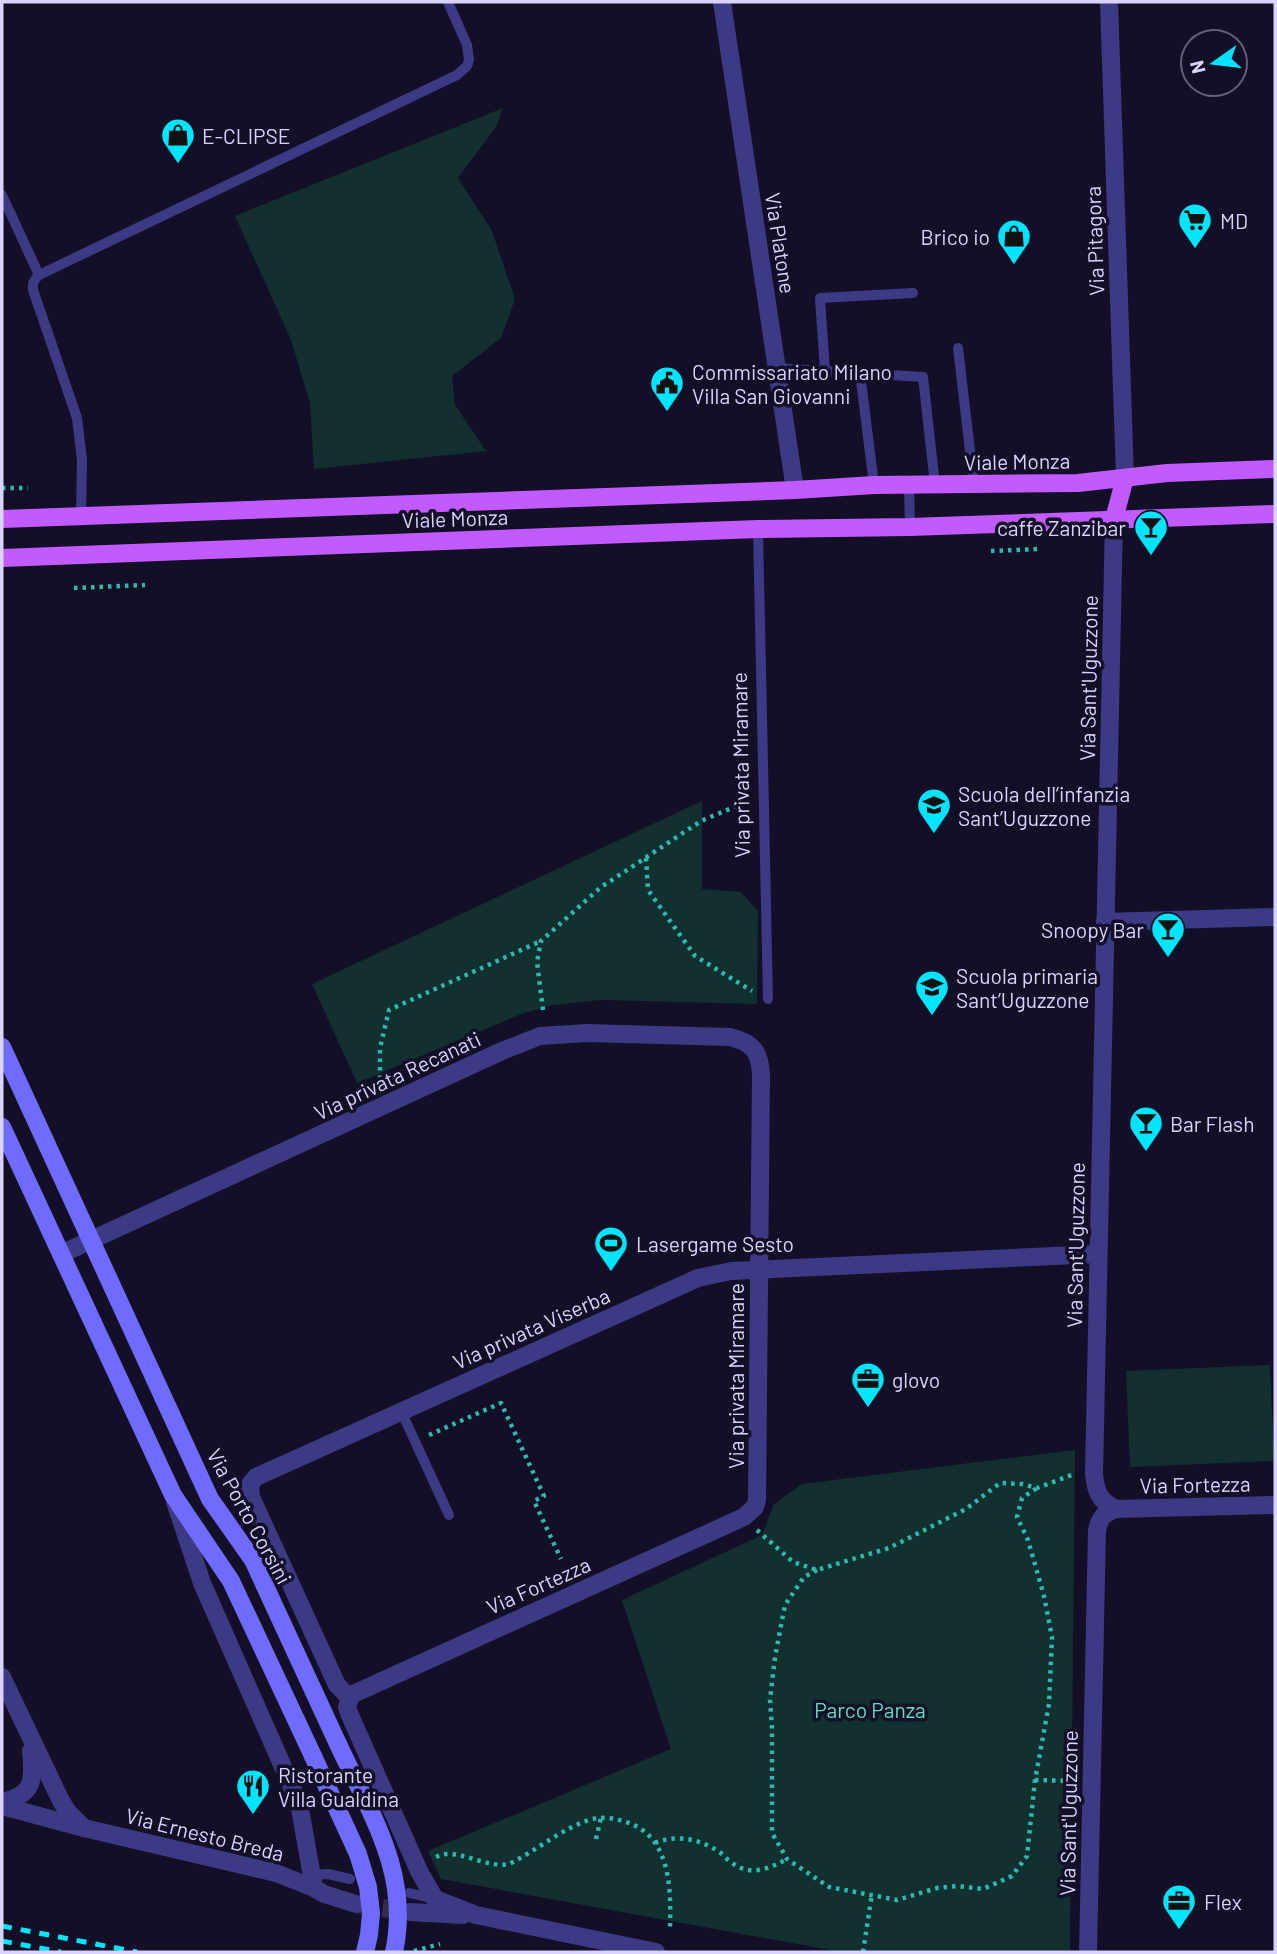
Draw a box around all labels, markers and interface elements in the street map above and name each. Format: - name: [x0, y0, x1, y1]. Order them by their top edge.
- north arrow: [1179, 28, 1249, 98]
- text: N: [1184, 58, 1210, 76]
- shop icon: E-CLIPSE: [159, 116, 197, 165]
- place label: E-CLIPSE: [202, 123, 291, 148]
- street label: Via Pitagora: [1080, 186, 1108, 296]
- street label: Via Platone: [761, 191, 801, 295]
- supermarket icon: MD: [1176, 201, 1214, 250]
- place label: MD: [1220, 208, 1248, 233]
- shop icon: Brico io: [995, 217, 1033, 266]
- place label: Brico io: [921, 224, 990, 249]
- place label: Commissariato Milano Villa San Giovanni: [692, 359, 892, 408]
- public building icon: Commissariato Milano Villa San Giovanni: [648, 364, 686, 413]
- street label: Viale Monza: [964, 448, 1070, 474]
- street label: Viale Monza: [401, 504, 509, 532]
- bar icon: caffe Zanzibar: [1132, 508, 1170, 557]
- place label: caffe Zanzibar: [997, 515, 1126, 540]
- street label: Via Sant'Uguzzone: [1074, 595, 1102, 761]
- street label: Via privata Miramare: [726, 672, 754, 858]
- place label: Scuola dell’infanzia Sant’Uguzzone: [958, 781, 1130, 830]
- school or university icon: Scuola dell’infanzia Sant’Uguzzone: [915, 786, 953, 835]
- bar icon: Snoopy Bar: [1149, 910, 1187, 959]
- place label: Snoopy Bar: [1041, 917, 1144, 942]
- place label: Scuola primaria Sant’Uguzzone: [956, 963, 1098, 1012]
- school or university icon: Scuola primaria Sant’Uguzzone: [913, 968, 951, 1017]
- street label: Via privata Recanati: [310, 1025, 484, 1125]
- bar icon: Bar Flash: [1127, 1104, 1165, 1153]
- place label: Bar Flash: [1170, 1111, 1255, 1136]
- street label: Via Sant'Uguzzone: [1061, 1162, 1089, 1328]
- sports icon: Lasergame Sesto: [592, 1224, 630, 1273]
- place label: Lasergame Sesto: [636, 1231, 794, 1256]
- street label: Via privata Viserba: [449, 1282, 613, 1374]
- street label: Via privata Miramare: [723, 1283, 748, 1469]
- office icon: glovo: [849, 1360, 887, 1409]
- place label: glovo: [892, 1367, 940, 1392]
- street label: Via Porto Corsini: [202, 1444, 298, 1588]
- street label: Via Fortezza: [1139, 1471, 1251, 1497]
- street label: Via Fortezza: [482, 1551, 594, 1619]
- park label: Parco Panza: [814, 1697, 926, 1722]
- street label: Via Sant'Uguzzone: [1054, 1730, 1082, 1896]
- place label: Ristorante Villa Gualdina: [278, 1762, 399, 1811]
- restaurant icon: Ristorante Villa Gualdina: [234, 1767, 272, 1816]
- street label: Via Ernesto Breda: [123, 1802, 287, 1866]
- office icon: Flex: [1160, 1882, 1198, 1931]
- place label: Flex: [1204, 1889, 1242, 1914]

